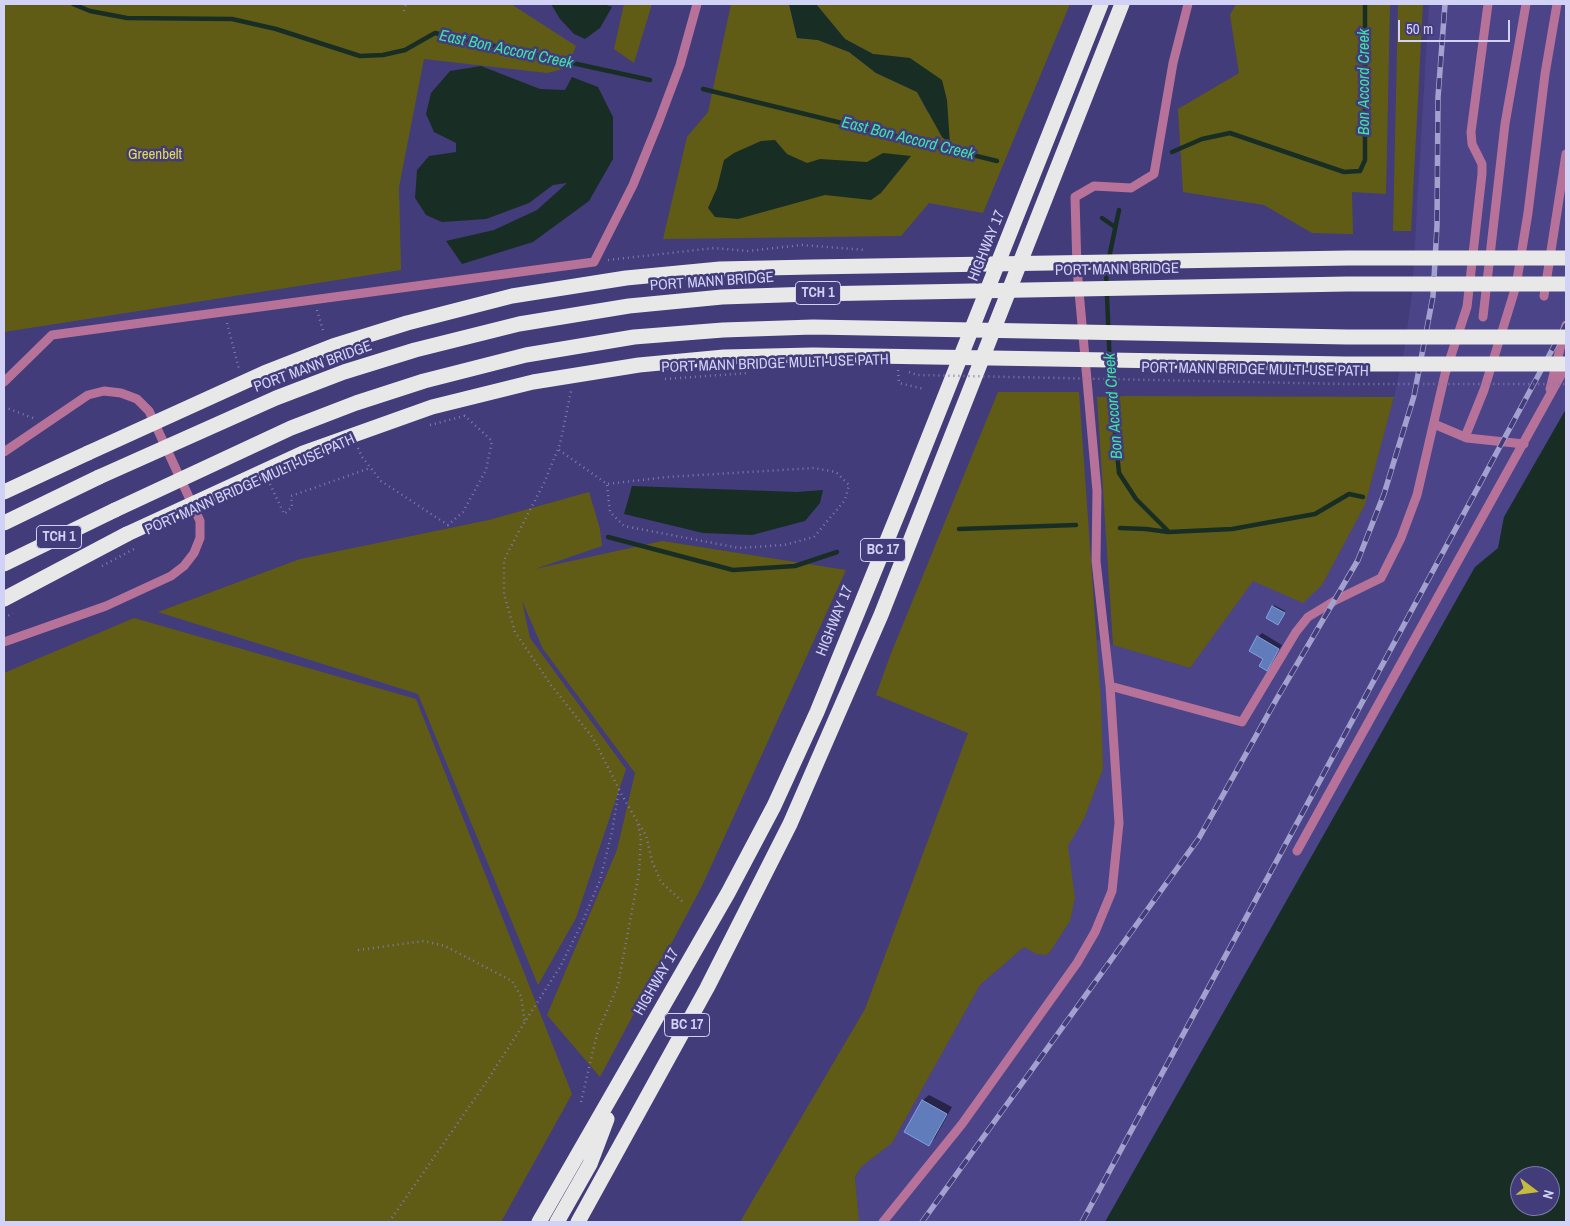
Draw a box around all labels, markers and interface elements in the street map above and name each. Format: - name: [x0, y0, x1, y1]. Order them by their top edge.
- scale bar: [1400, 10, 1512, 42]
- text: 50 m: [1406, 18, 1433, 39]
- water label: East Bon Accord Creek: [437, 26, 575, 74]
- water label: Bon Accord Creek: [1355, 29, 1375, 135]
- water label: East Bon Accord Creek: [840, 113, 976, 165]
- park label: Greenbelt: [128, 146, 182, 164]
- street label: HIGHWAY 17: [965, 208, 1009, 284]
- street label: PORT MANN BRIDGE: [1055, 260, 1179, 280]
- street label: PORT MANN BRIDGE: [649, 269, 775, 295]
- road number: TCH 1: [796, 282, 840, 304]
- street label: PORT MANN BRIDGE: [252, 337, 374, 397]
- street label: PORT MANN BRIDGE MULTI-USE PATH: [661, 351, 889, 377]
- water label: Bon Accord Creek: [1101, 352, 1127, 460]
- street label: PORT MANN BRIDGE MULTI-USE PATH: [1141, 359, 1369, 381]
- street label: PORT MANN BRIDGE MULTI-USE PATH: [142, 431, 358, 539]
- road number: TCH 1: [36, 526, 82, 548]
- road number: BC 17: [860, 538, 906, 562]
- street label: HIGHWAY 17: [813, 583, 857, 659]
- street label: HIGHWAY 17: [631, 945, 683, 1019]
- road number: BC 17: [664, 1014, 710, 1036]
- north arrow: [1510, 1166, 1560, 1216]
- text: N: [1539, 1188, 1558, 1201]

